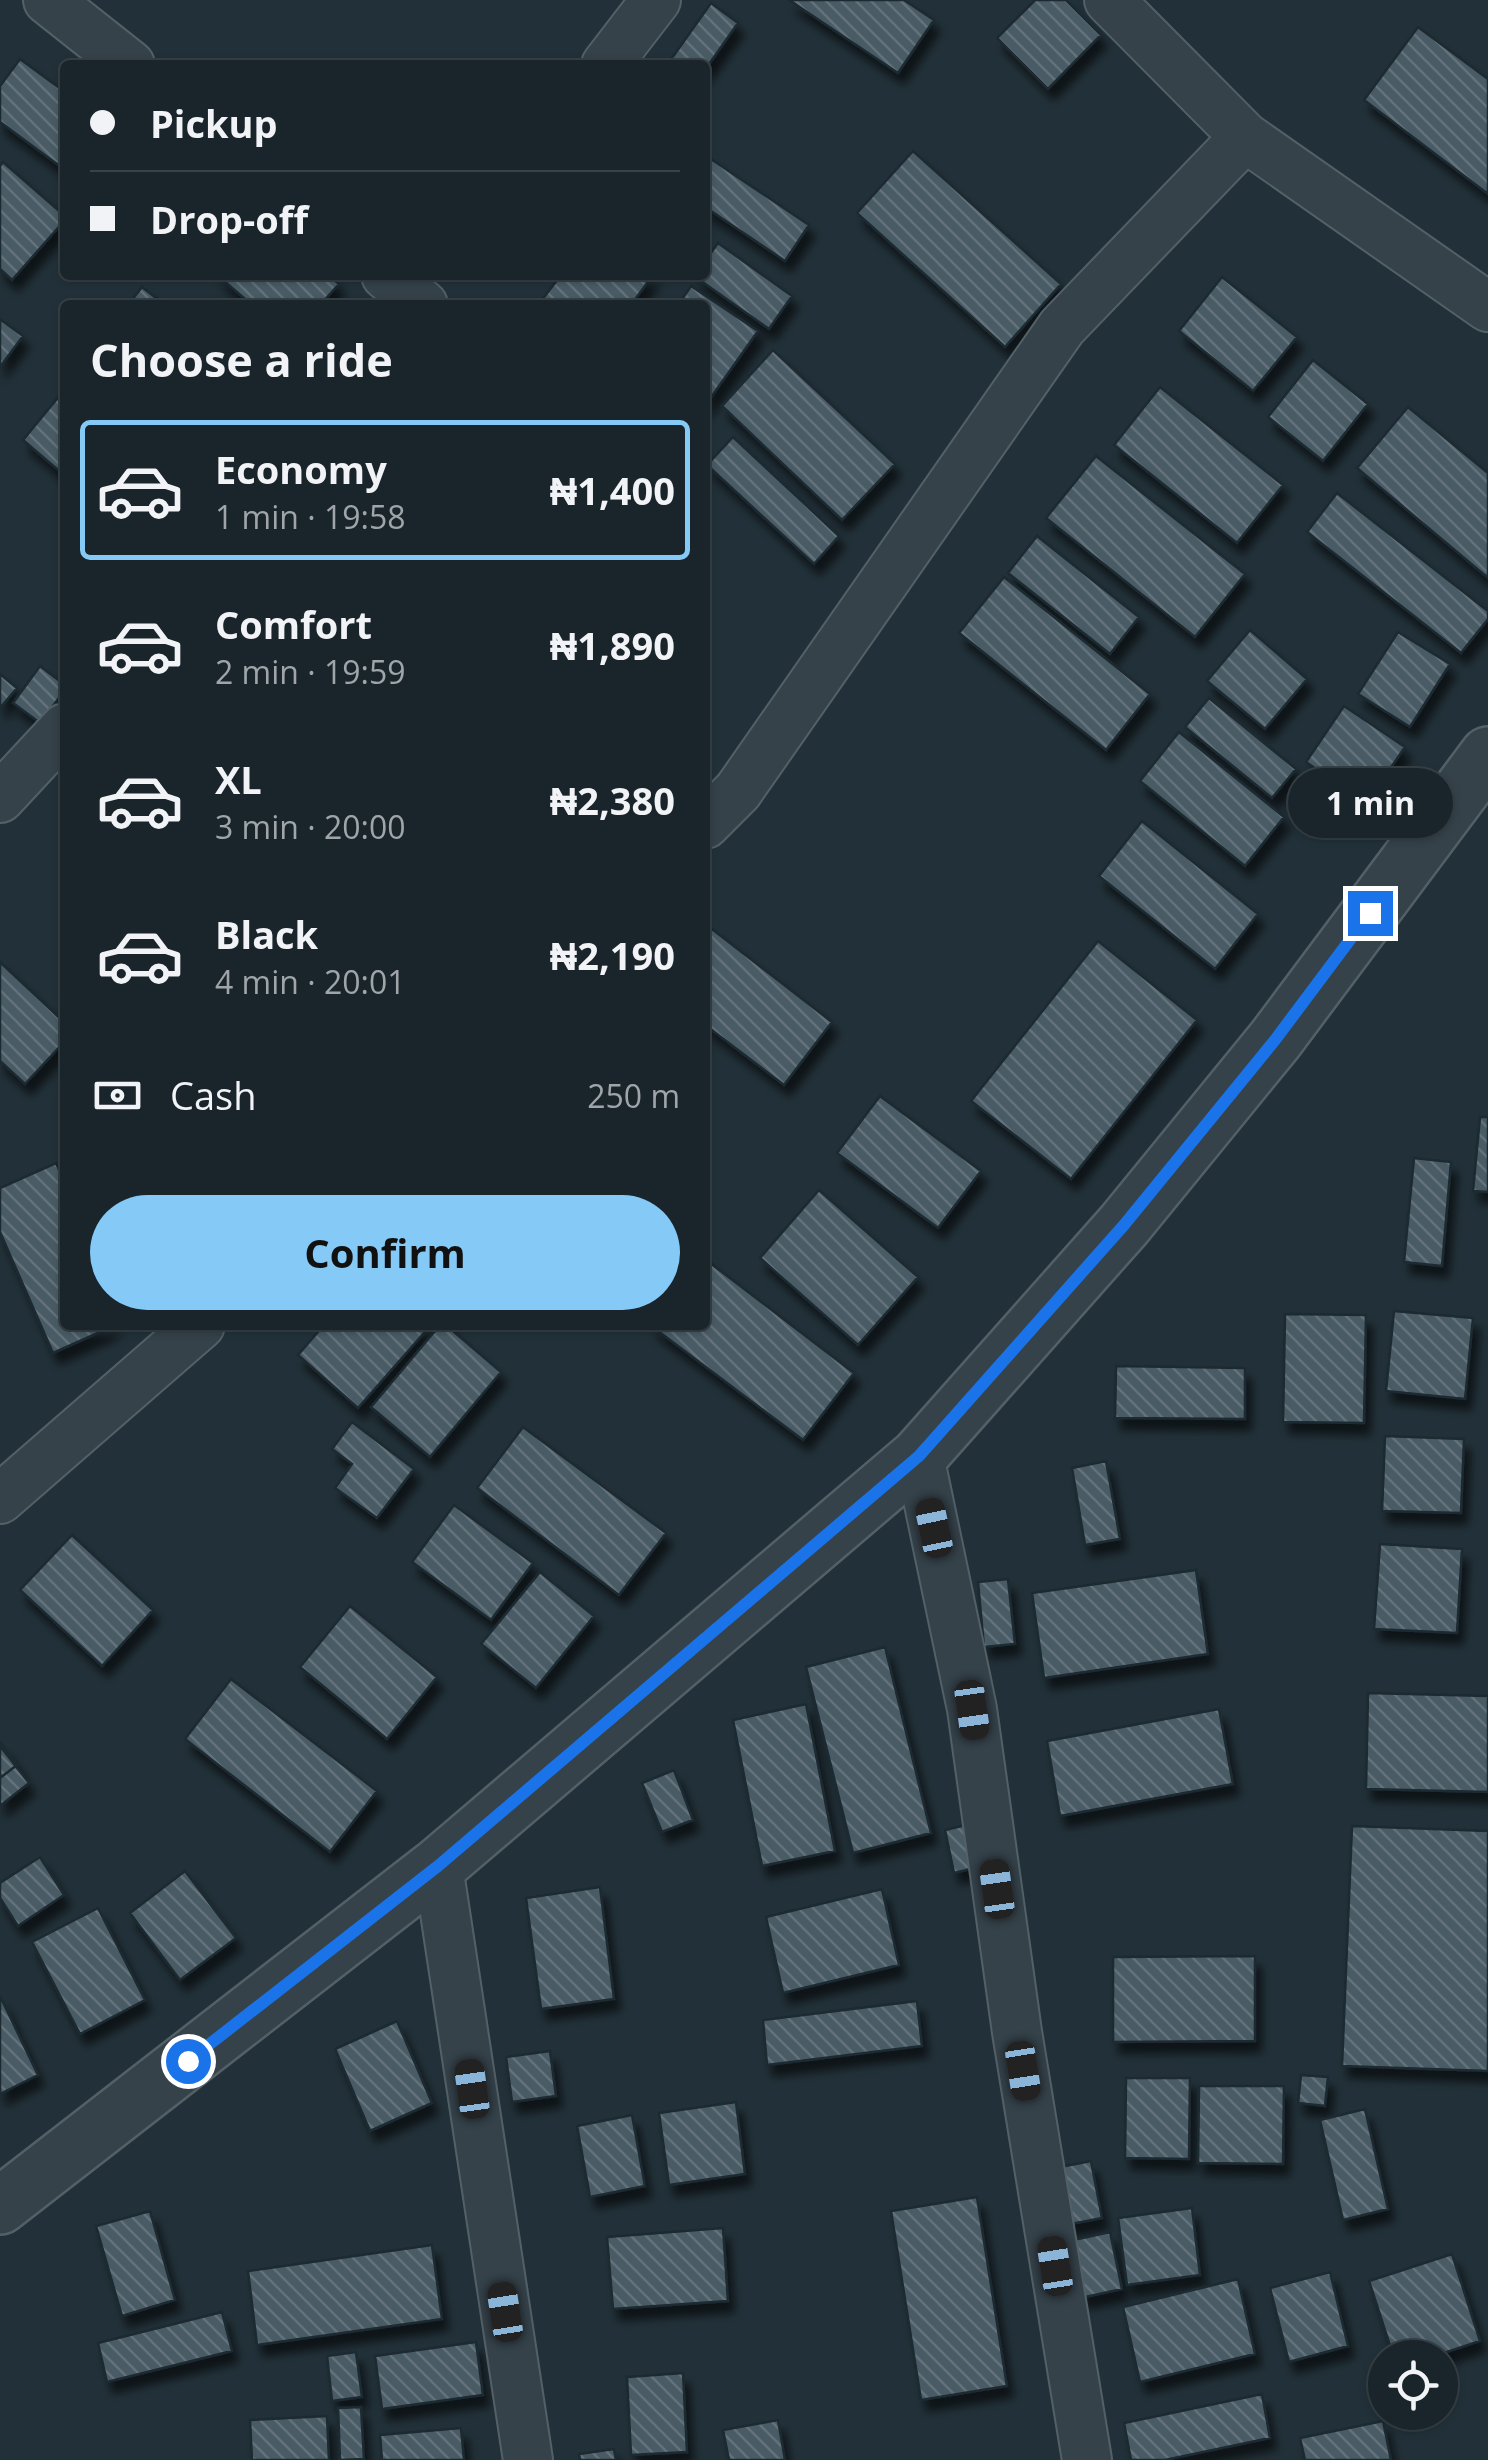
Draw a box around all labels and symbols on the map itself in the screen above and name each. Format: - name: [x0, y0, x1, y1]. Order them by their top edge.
- callout: 1 min: [1288, 768, 1452, 838]
- route end: [1348, 891, 1393, 936]
- car: [913, 1496, 955, 1560]
- car: [953, 1678, 991, 1742]
- car: [978, 1857, 1016, 1921]
- route start: [166, 2039, 211, 2084]
- car: [1003, 2039, 1043, 2103]
- car: [453, 2057, 491, 2121]
- car: [1035, 2234, 1075, 2298]
- car: [485, 2280, 525, 2344]

